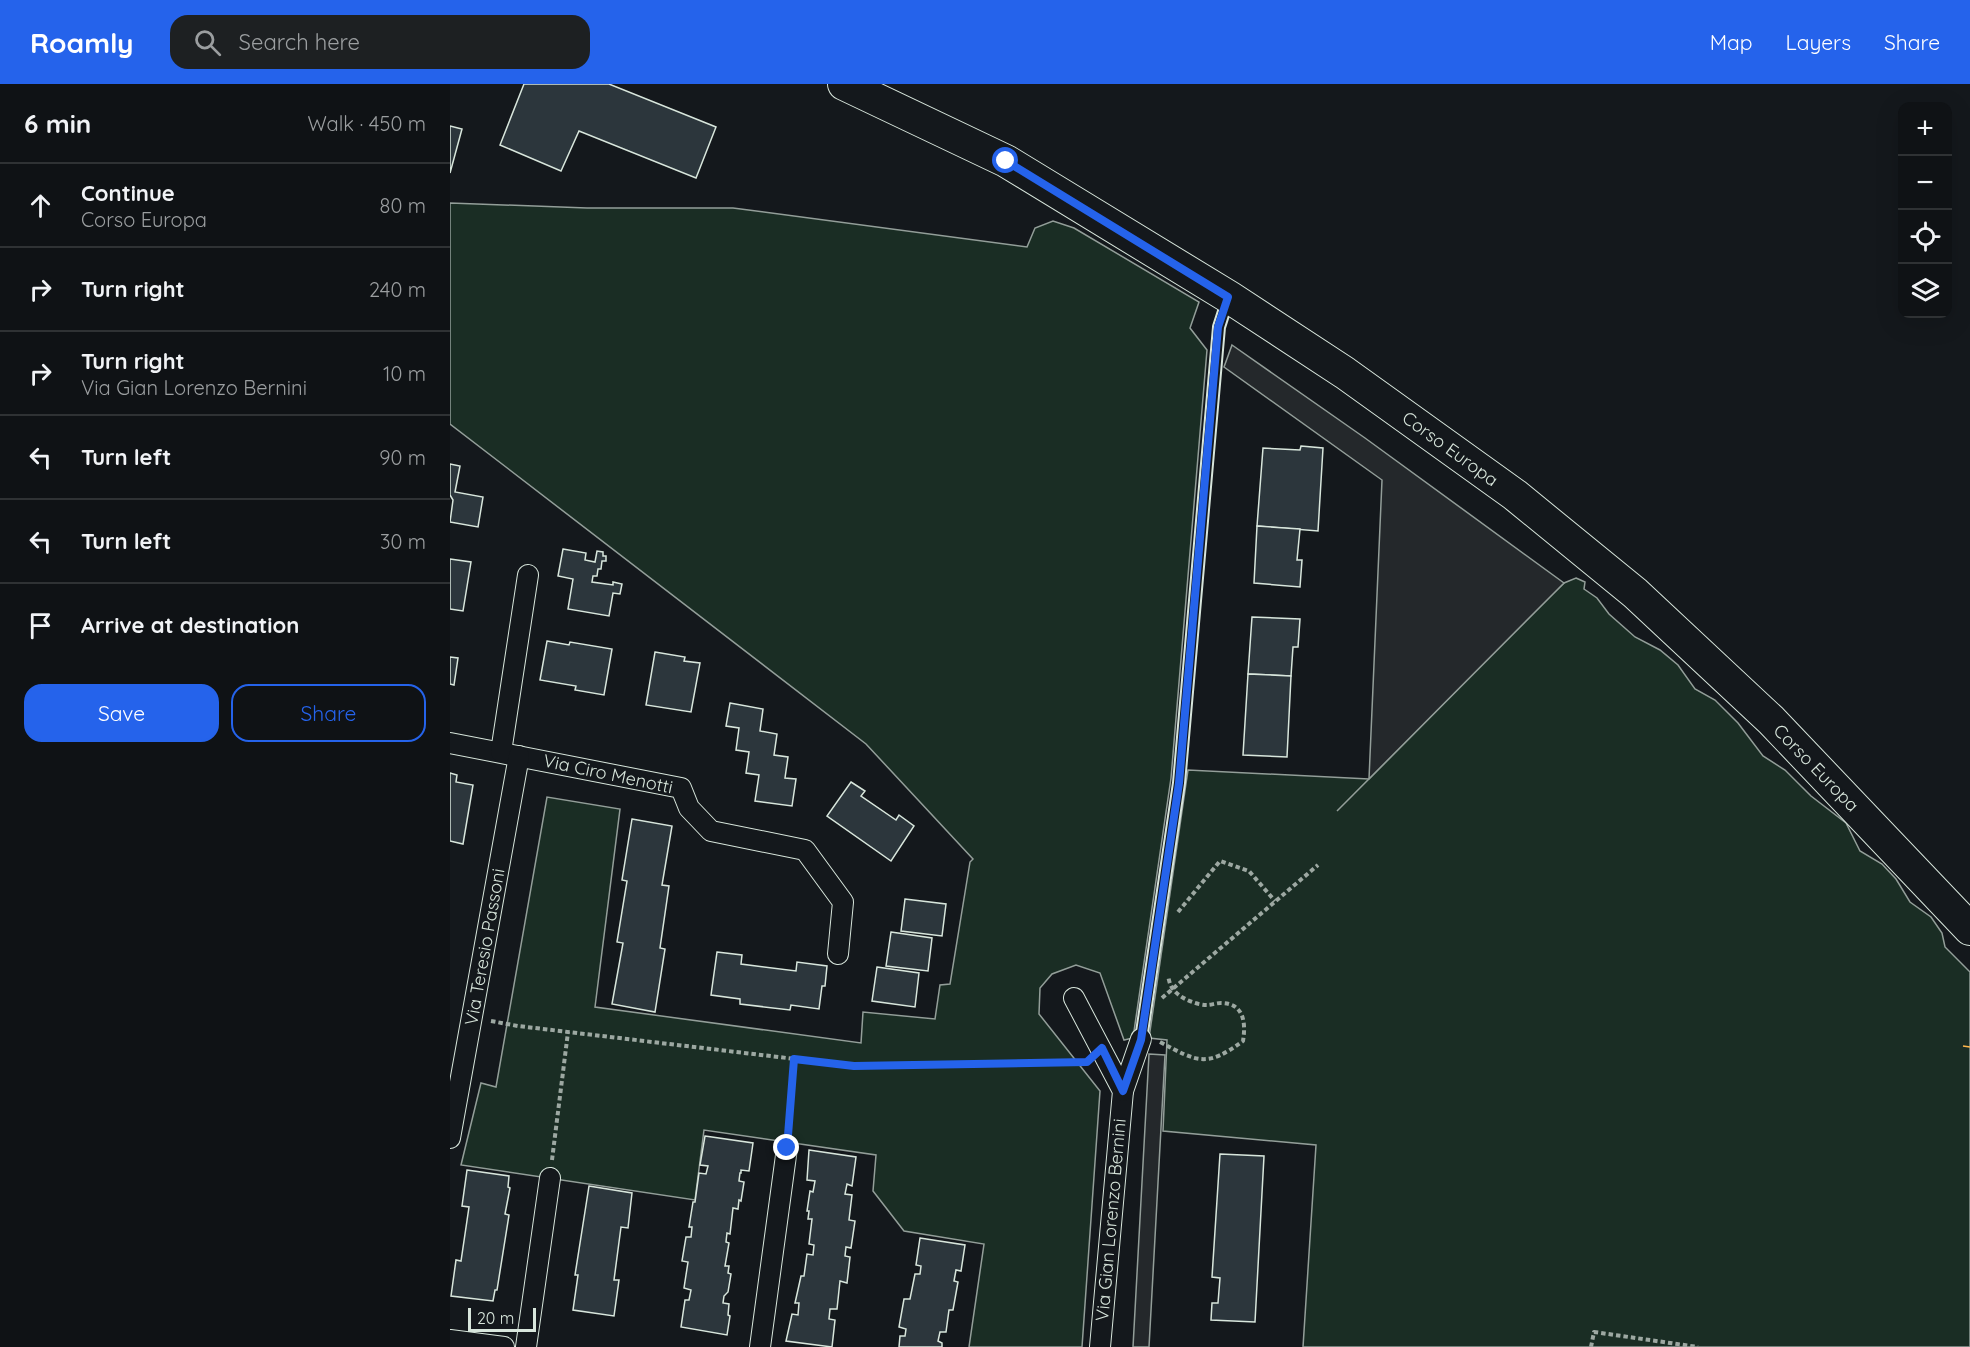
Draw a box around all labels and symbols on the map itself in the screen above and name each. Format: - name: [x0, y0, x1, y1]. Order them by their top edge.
- route start: [992, 147, 1018, 173]
- street label: Corso Europa: [1398, 406, 1503, 491]
- street label: Corso Europa: [1769, 719, 1864, 816]
- street label: Via Ciro Menotti: [541, 749, 675, 798]
- street label: Via Teresio Passoni: [459, 867, 510, 1027]
- street label: Via Gian Lorenzo Bernini: [1090, 1118, 1131, 1322]
- route end: [773, 1134, 799, 1160]
- scale bar: [468, 1305, 536, 1332]

